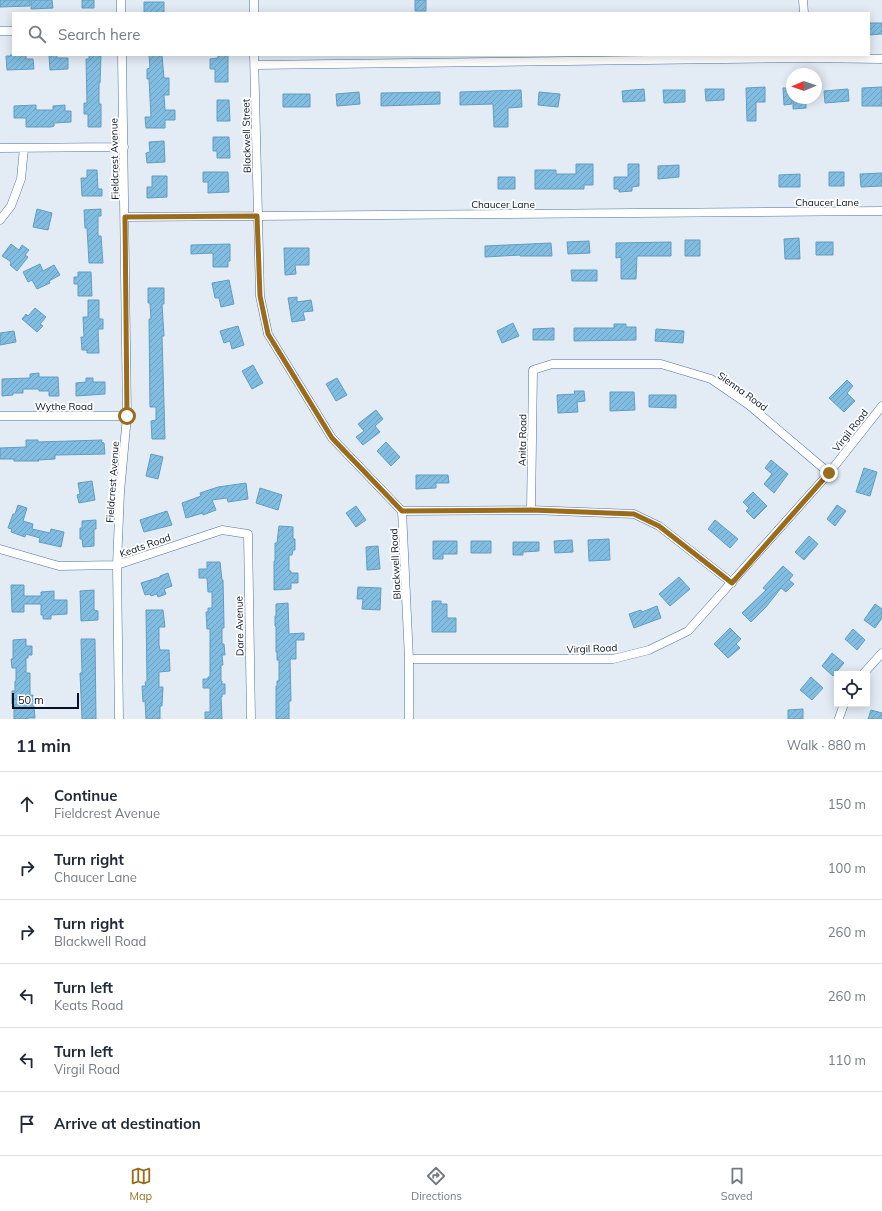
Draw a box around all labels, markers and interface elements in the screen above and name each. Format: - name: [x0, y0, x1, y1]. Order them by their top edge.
- search box: [12, 12, 870, 56]
- icon: search: [26, 23, 48, 45]
- text: Search here: [58, 25, 140, 44]
- north arrow: [786, 68, 822, 104]
- street label: Blackwell Street: [239, 98, 254, 173]
- street label: Fieldcrest Avenue: [107, 118, 122, 200]
- street label: Chaucer Lane: [795, 196, 859, 209]
- street label: Chaucer Lane: [471, 198, 535, 211]
- street label: Sienna Road: [715, 369, 770, 414]
- street label: Wythe Road: [35, 400, 93, 413]
- street label: Virgil Road: [830, 406, 871, 454]
- route start: [118, 407, 136, 425]
- street label: Anita Road: [516, 414, 529, 466]
- street label: Fieldcrest Avenue: [103, 441, 122, 523]
- route end: [820, 464, 838, 482]
- street label: Blackwell Road: [387, 528, 404, 600]
- street label: Keats Road: [118, 531, 172, 560]
- street label: Dare Avenue: [232, 596, 247, 656]
- street label: Virgil Road: [566, 641, 618, 656]
- map controls: [834, 671, 870, 707]
- button: locate: [834, 671, 870, 707]
- scale bar: [12, 691, 79, 710]
- text: 50 m: [18, 693, 44, 707]
- text: 11 min: [16, 735, 71, 756]
- text: Walk · 880 m: [787, 737, 866, 753]
- text: Continue: [54, 786, 117, 805]
- icon: ahead: [16, 793, 38, 815]
- text: 150 m: [828, 796, 866, 812]
- text: Fieldcrest Avenue: [54, 805, 160, 821]
- text: Turn right: [54, 850, 124, 869]
- icon: right: [16, 857, 38, 879]
- text: 100 m: [828, 860, 866, 876]
- text: Chaucer Lane: [54, 869, 137, 885]
- text: Turn right: [54, 914, 124, 933]
- icon: right: [16, 921, 38, 943]
- text: 260 m: [828, 924, 866, 940]
- text: Blackwell Road: [54, 933, 146, 949]
- text: Turn left: [54, 978, 113, 997]
- icon: left: [16, 985, 38, 1007]
- text: 260 m: [828, 988, 866, 1004]
- text: Keats Road: [54, 997, 123, 1013]
- text: Turn left: [54, 1042, 113, 1061]
- icon: left: [16, 1049, 38, 1071]
- text: 110 m: [828, 1052, 866, 1068]
- text: Virgil Road: [54, 1061, 120, 1077]
- icon: arrive: [16, 1113, 38, 1135]
- text: Arrive at destination: [54, 1114, 201, 1133]
- tab: Map: [129, 1165, 152, 1203]
- tab: Directions: [411, 1165, 462, 1203]
- tab: Saved: [721, 1165, 753, 1203]

